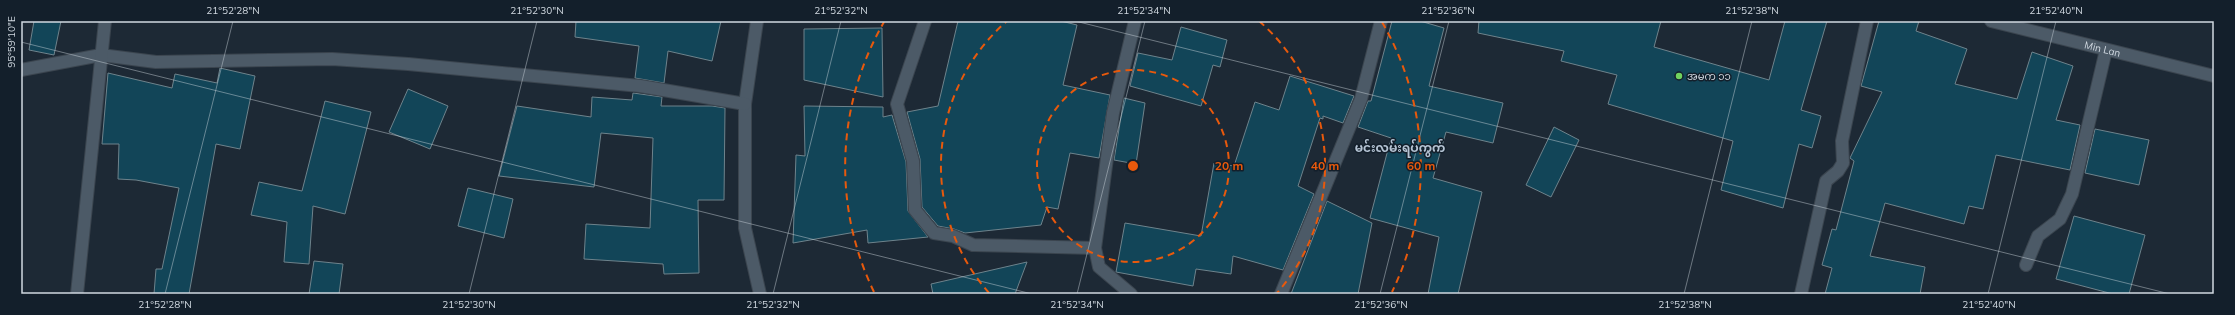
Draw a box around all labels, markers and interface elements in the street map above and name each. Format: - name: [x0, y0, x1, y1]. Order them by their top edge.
- text: 21°52'28"N: [206, 4, 260, 17]
- text: 21°52'30"N: [510, 4, 564, 17]
- text: 21°52'32"N: [814, 4, 868, 17]
- text: 21°52'34"N: [1117, 4, 1171, 17]
- text: 21°52'36"N: [1421, 4, 1475, 17]
- text: 21°52'38"N: [1725, 4, 1779, 17]
- text: 21°52'40"N: [2029, 4, 2083, 17]
- text: 95°59'10"E: [5, 16, 18, 68]
- street label: Min Lan: [2083, 38, 2122, 60]
- place label: အမက ၁၁: [1687, 70, 1731, 83]
- marker: အမက ၁၁: [1674, 71, 1684, 81]
- district label: မင်းလမ်းရပ်ကွက်: [1355, 138, 1445, 158]
- text: 20 m: [1215, 158, 1243, 173]
- text: 40 m: [1311, 158, 1339, 173]
- text: 60 m: [1407, 158, 1435, 173]
- centre of rings: [1126, 159, 1140, 173]
- text: 21°52'28"N: [138, 298, 192, 311]
- text: 21°52'30"N: [442, 298, 496, 311]
- text: 21°52'32"N: [746, 298, 800, 311]
- text: 21°52'34"N: [1050, 298, 1104, 311]
- text: 21°52'36"N: [1354, 298, 1408, 311]
- text: 21°52'38"N: [1658, 298, 1712, 311]
- text: 21°52'40"N: [1962, 298, 2016, 311]

